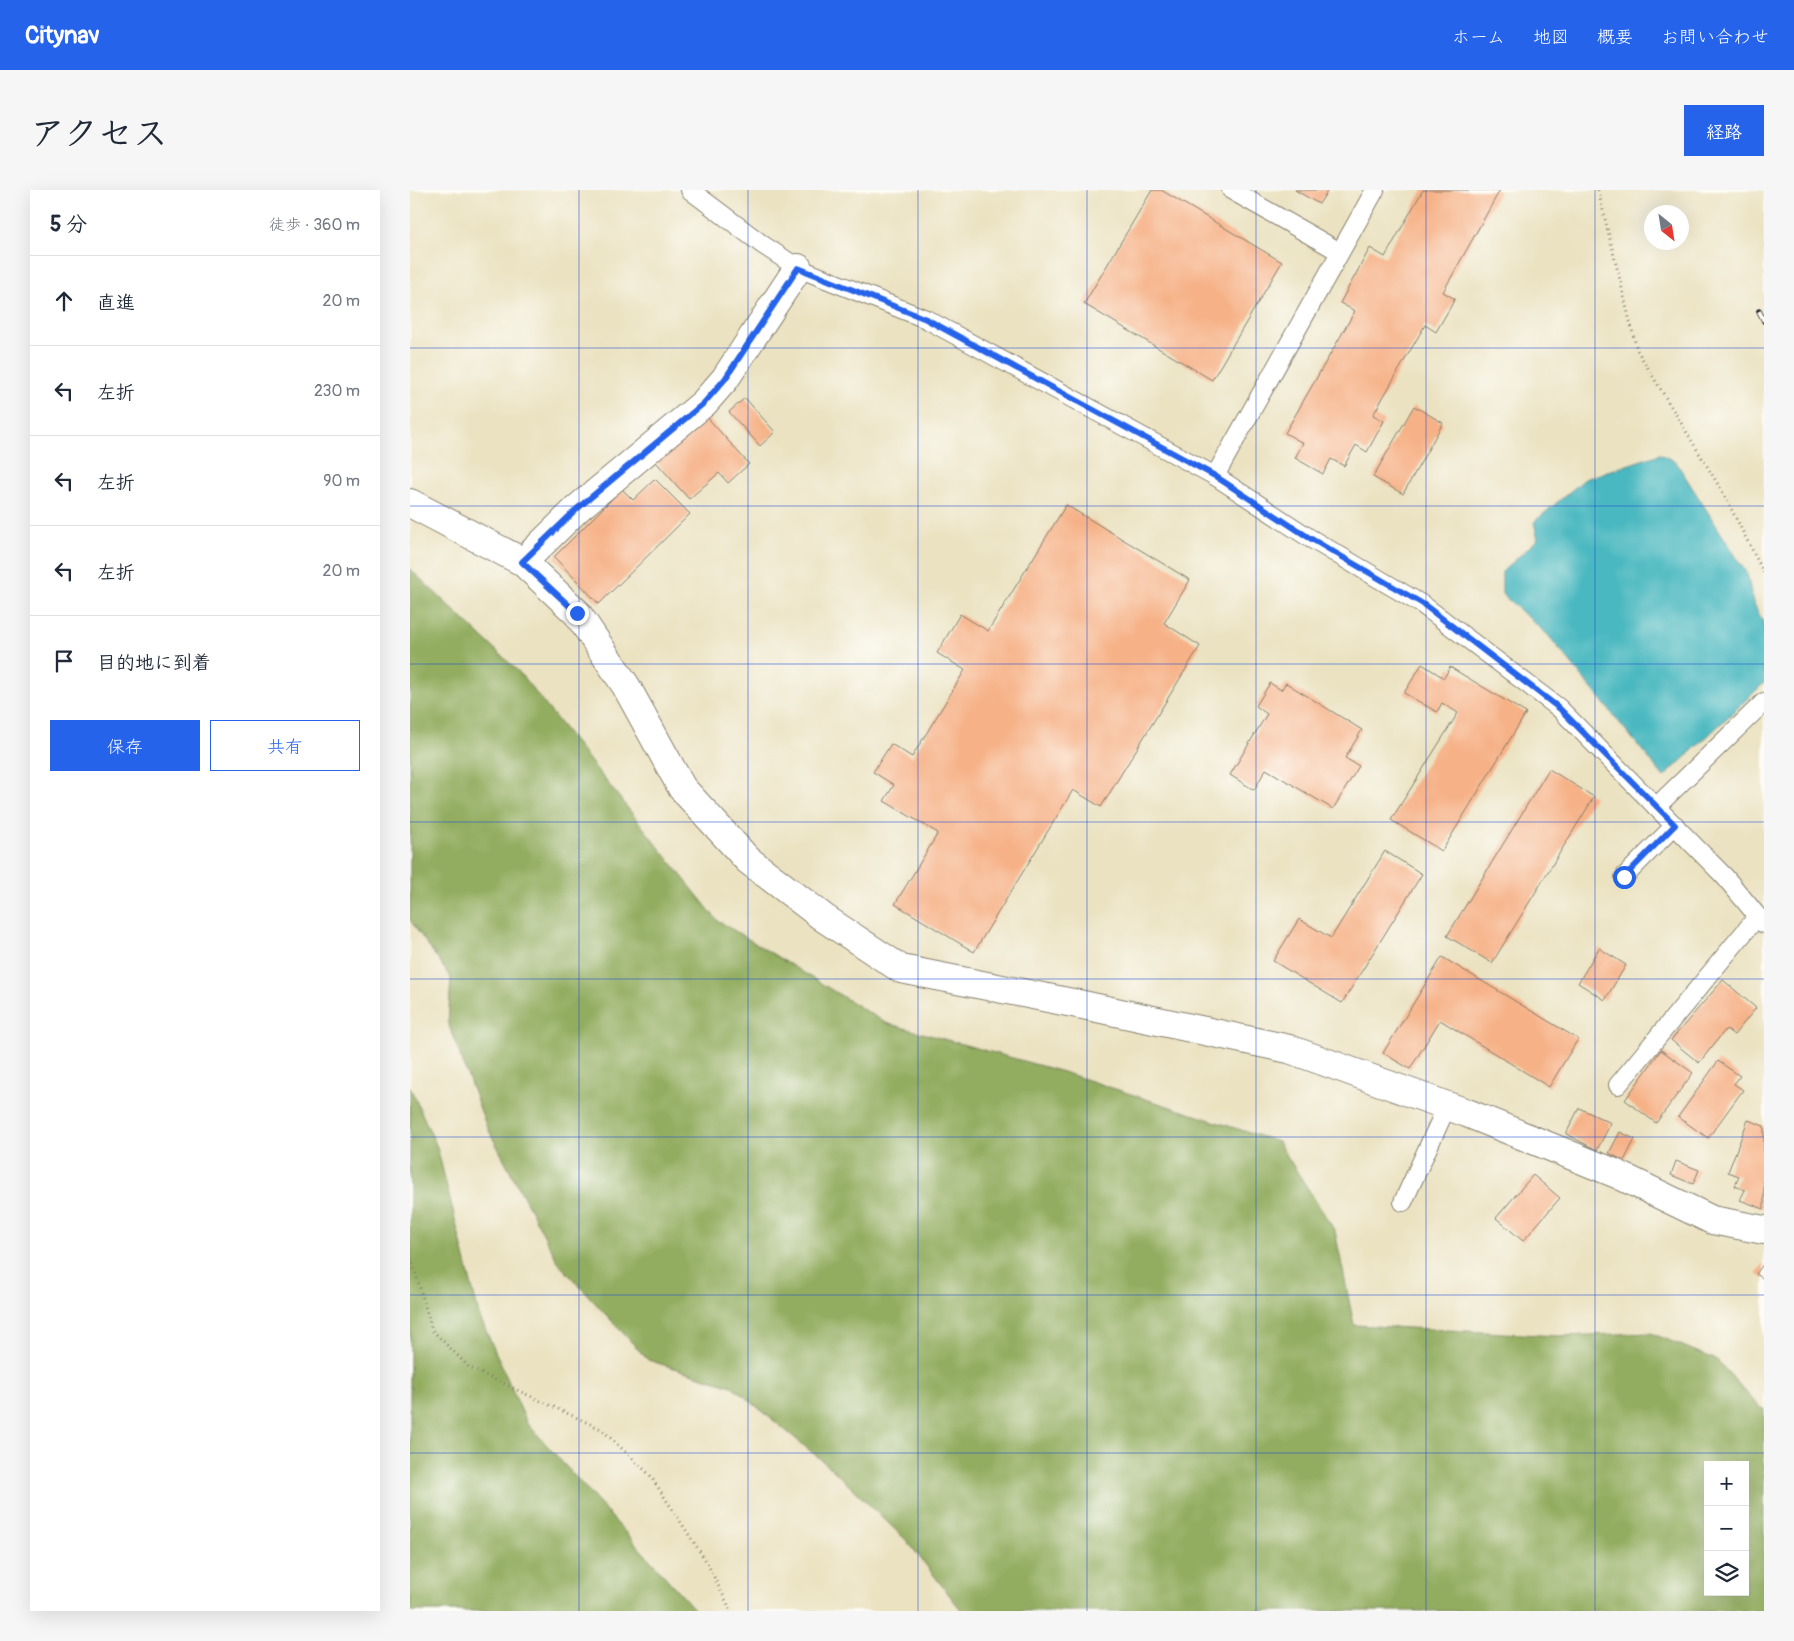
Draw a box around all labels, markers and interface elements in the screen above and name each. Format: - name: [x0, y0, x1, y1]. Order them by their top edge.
- text: Citynav: [25, 21, 100, 50]
- text: ホーム: [1452, 26, 1505, 49]
- text: 地図: [1533, 26, 1569, 49]
- text: 概要: [1597, 26, 1633, 49]
- text: お問い合わせ: [1661, 26, 1769, 49]
- button: 経路: [1684, 105, 1764, 156]
- text: アクセス: [30, 112, 168, 156]
- north arrow: [1644, 205, 1689, 250]
- text: 5 分: [50, 211, 87, 238]
- text: 徒歩 · 360 m: [269, 215, 360, 235]
- icon: ahead: [50, 287, 78, 315]
- text: 直進: [97, 291, 135, 315]
- text: 20 m: [322, 291, 360, 311]
- icon: left: [50, 377, 78, 405]
- text: 左折: [97, 381, 135, 405]
- text: 230 m: [314, 381, 360, 401]
- icon: left: [50, 467, 78, 495]
- text: 左折: [97, 471, 135, 495]
- text: 90 m: [323, 471, 360, 491]
- icon: left: [50, 557, 78, 585]
- text: 左折: [97, 561, 135, 585]
- text: 20 m: [322, 561, 360, 581]
- route end: [566, 602, 589, 625]
- icon: arrive: [50, 647, 78, 675]
- text: 目的地に到着: [97, 651, 211, 675]
- button: 保存: [50, 720, 200, 771]
- button: 共有: [210, 720, 360, 771]
- route start: [1613, 866, 1636, 889]
- map controls: [1704, 1461, 1749, 1596]
- button: +: [1704, 1461, 1749, 1506]
- button: −: [1704, 1506, 1749, 1551]
- button: layers: [1704, 1551, 1749, 1596]

